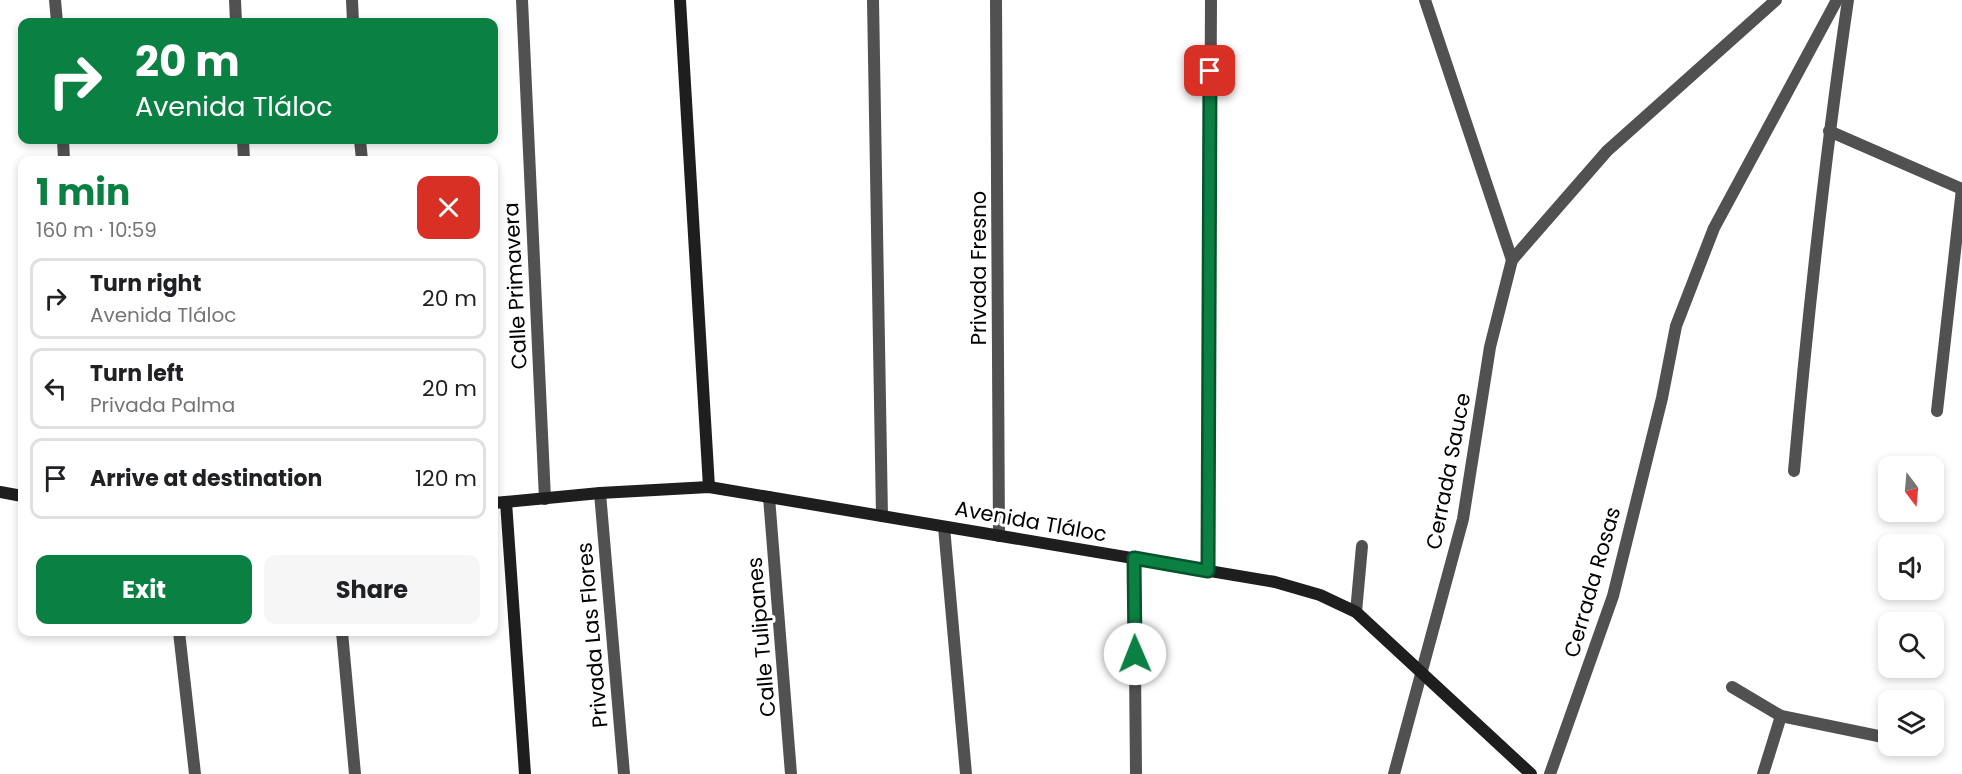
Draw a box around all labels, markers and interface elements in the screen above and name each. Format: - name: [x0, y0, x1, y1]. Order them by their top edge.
- text: 20 m: [135, 32, 240, 91]
- icon: right: [36, 42, 114, 120]
- pin: [1184, 45, 1235, 96]
- icon: arrive: [1193, 54, 1226, 87]
- text: Avenida Tláloc: [135, 88, 333, 125]
- text: 1 min: [36, 167, 130, 218]
- button: close: [417, 176, 480, 239]
- street label: Privada Fresno: [964, 191, 993, 345]
- street label: Calle Primavera: [496, 202, 534, 370]
- text: 160 m · 10:59: [36, 216, 157, 244]
- text: Turn right: [90, 268, 201, 299]
- icon: right: [39, 282, 72, 315]
- text: 20 m: [422, 283, 477, 314]
- text: Avenida Tláloc: [90, 301, 236, 329]
- text: Turn left: [90, 358, 184, 389]
- icon: left: [39, 372, 72, 405]
- text: 20 m: [422, 373, 477, 404]
- street label: Cerrada Sauce: [1419, 390, 1477, 552]
- text: Privada Palma: [90, 391, 235, 419]
- north arrow: [1878, 456, 1944, 522]
- map controls: [1878, 456, 1944, 756]
- icon: arrive: [39, 462, 72, 495]
- text: Arrive at destination: [90, 463, 322, 494]
- text: 120 m: [415, 463, 477, 494]
- street label: Avenida Tláloc: [953, 493, 1109, 549]
- street label: Cerrada Rosas: [1557, 503, 1627, 661]
- button: sound: [1878, 534, 1944, 600]
- street label: Privada Las Flores: [569, 541, 615, 729]
- button: Exit: [36, 555, 252, 624]
- button: Share: [264, 555, 480, 624]
- street label: Calle Tulipanes: [740, 556, 782, 718]
- button: search: [1878, 612, 1944, 678]
- position arrow: [1103, 622, 1167, 686]
- button: layers: [1878, 690, 1944, 756]

